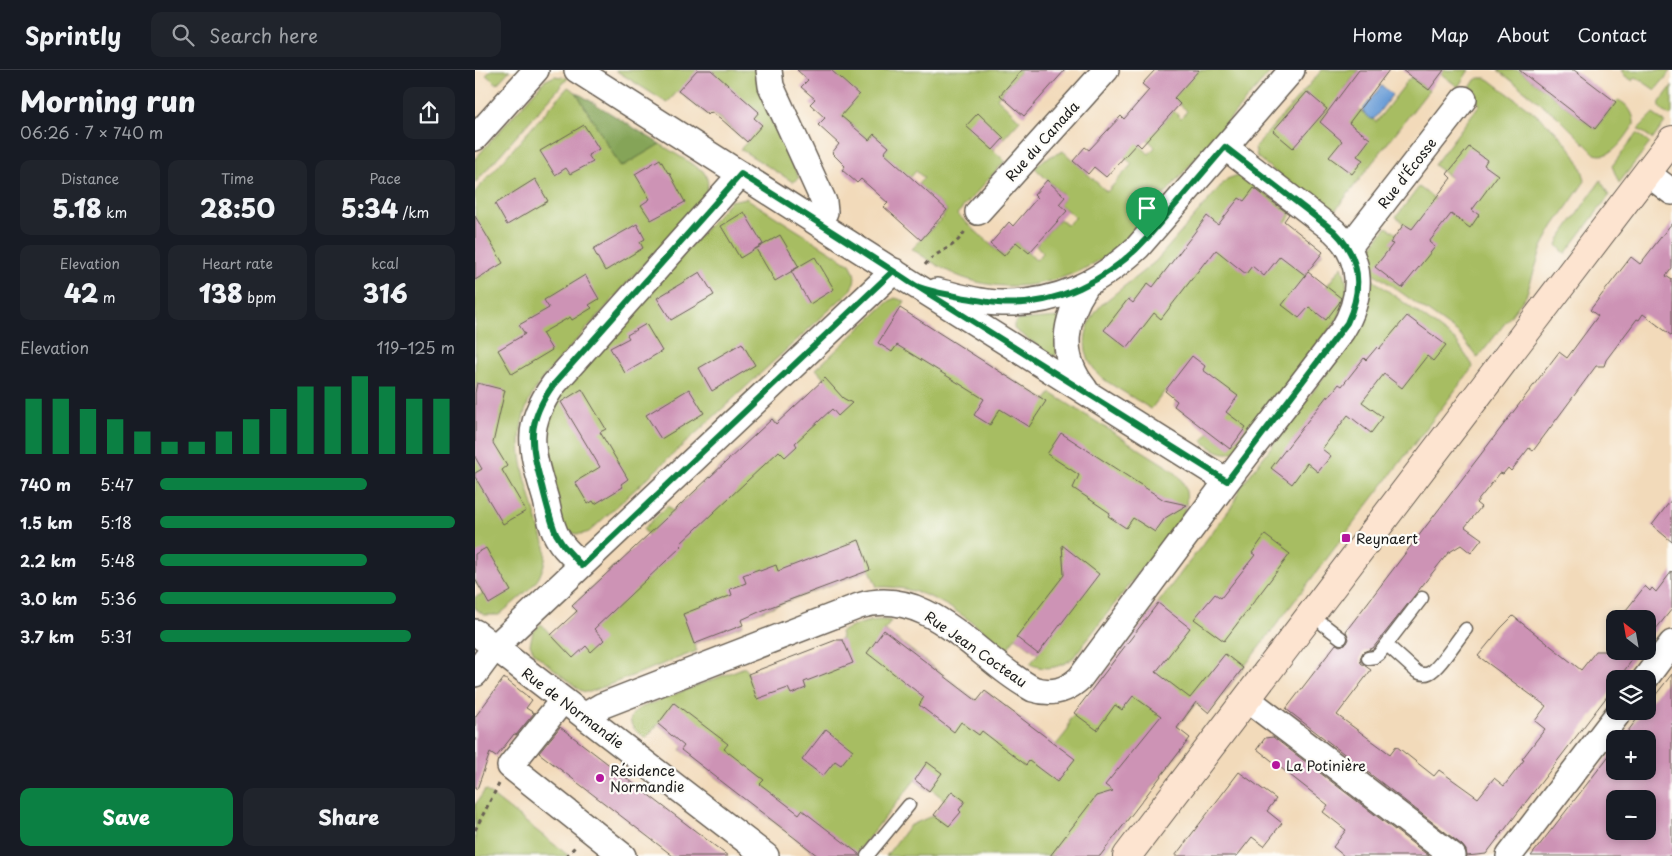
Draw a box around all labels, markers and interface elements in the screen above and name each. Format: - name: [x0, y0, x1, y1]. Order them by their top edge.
- search box: [151, 12, 501, 57]
- text: Sprintly: [25, 17, 121, 53]
- icon: search: [169, 21, 197, 49]
- text: Search here: [209, 21, 318, 49]
- text: Home: [1352, 21, 1402, 48]
- text: Map: [1430, 21, 1469, 48]
- text: About: [1497, 21, 1549, 48]
- text: Contact: [1577, 21, 1647, 48]
- text: Morning run: [20, 79, 196, 122]
- button: share: [403, 87, 455, 139]
- street label: Rue du Canada: [1000, 96, 1084, 186]
- text: 06:26 · 7 × 740 m: [20, 120, 163, 144]
- street label: Rue d'Écosse: [1373, 133, 1441, 213]
- text: Distance: [60, 168, 119, 189]
- text: Time: [221, 168, 254, 189]
- text: Pace: [369, 168, 401, 189]
- pin: [1126, 187, 1168, 238]
- text: 5.18: [52, 189, 102, 227]
- text: 28:50: [200, 189, 275, 227]
- text: 5:34: [341, 189, 398, 227]
- icon: arrive: [1133, 194, 1161, 222]
- text: km: [102, 202, 127, 223]
- text: /km: [398, 202, 429, 223]
- text: Elevation: [60, 253, 120, 274]
- text: Heart rate: [202, 253, 273, 274]
- text: kcal: [371, 253, 399, 274]
- text: 42: [64, 274, 98, 312]
- text: 138: [199, 274, 243, 312]
- text: 316: [363, 274, 408, 312]
- text: m: [98, 287, 116, 308]
- text: bpm: [243, 287, 276, 308]
- text: Elevation: [20, 335, 89, 359]
- text: 119–125 m: [376, 335, 455, 359]
- text: 740 m: [20, 472, 71, 496]
- text: 5:47: [100, 472, 134, 496]
- text: 1.5 km: [20, 510, 73, 534]
- text: 5:18: [100, 510, 132, 534]
- place label: Reynaert: [1356, 528, 1418, 549]
- marker: Reynaert: [1340, 532, 1352, 544]
- text: 2.2 km: [20, 548, 76, 572]
- text: 5:48: [100, 548, 135, 572]
- text: 3.0 km: [20, 586, 77, 610]
- text: 5:36: [100, 586, 137, 610]
- street label: Rue Jean Cocteau: [921, 606, 1031, 692]
- north arrow: [1606, 610, 1656, 660]
- map controls: [1606, 610, 1656, 840]
- text: 3.7 km: [20, 624, 74, 648]
- text: 5:31: [100, 624, 132, 648]
- street label: Rue de Normandie: [517, 662, 629, 754]
- button: layers: [1606, 670, 1656, 720]
- button: +: [1606, 730, 1656, 780]
- place label: La Potinière: [1286, 755, 1366, 776]
- marker: La Potinière: [1270, 759, 1282, 771]
- place label: Résidence Normandie: [610, 760, 685, 797]
- marker: Résidence Normandie: [594, 772, 606, 784]
- button: Save: [20, 788, 233, 846]
- button: Share: [243, 788, 455, 846]
- button: −: [1606, 790, 1656, 840]

